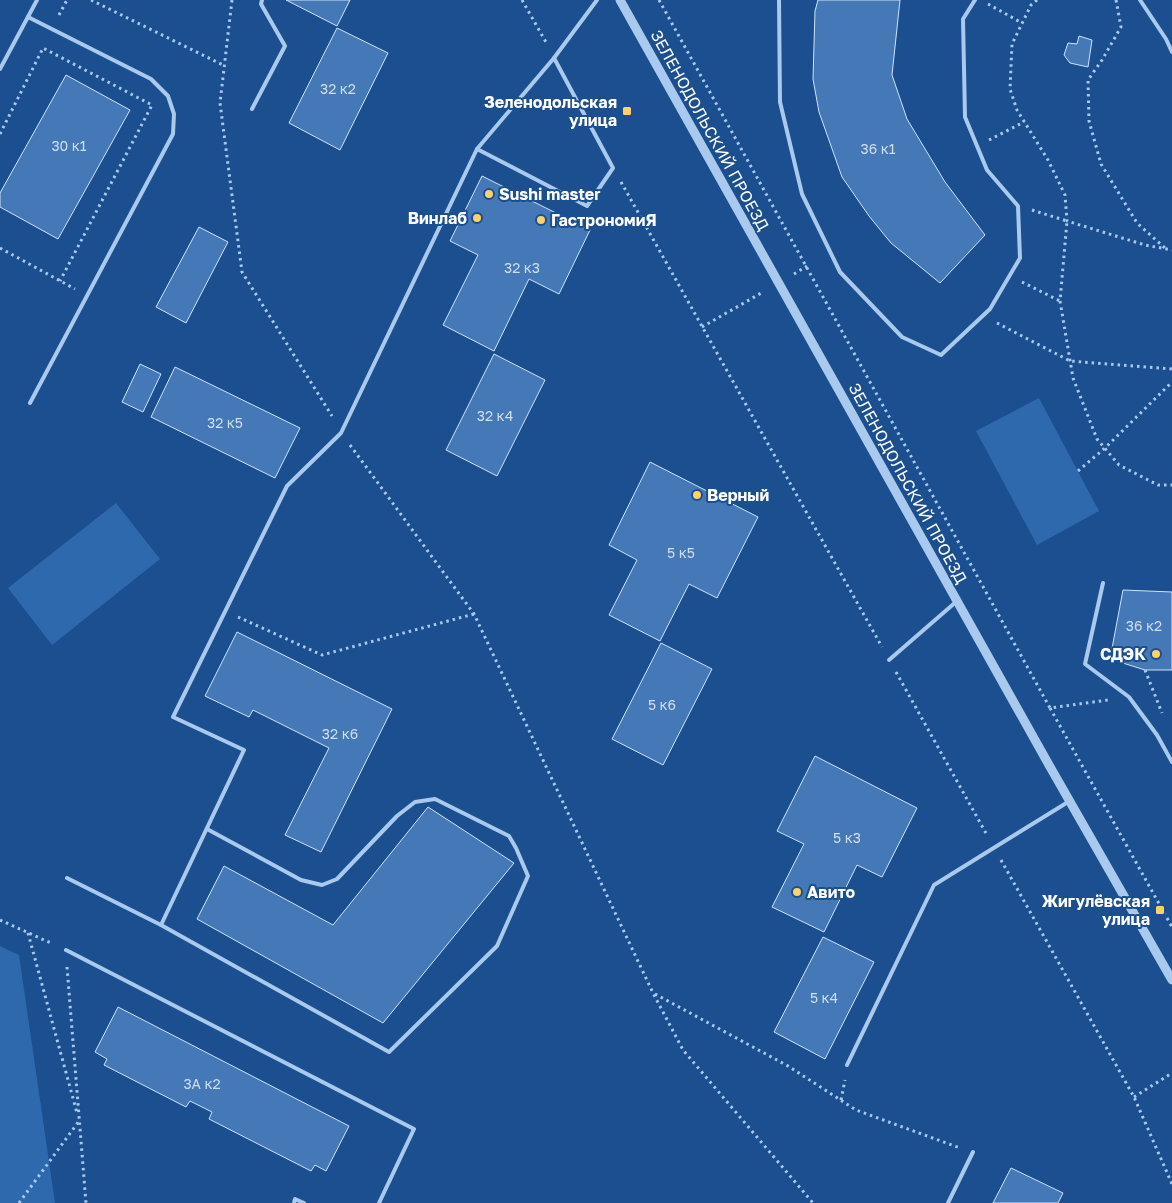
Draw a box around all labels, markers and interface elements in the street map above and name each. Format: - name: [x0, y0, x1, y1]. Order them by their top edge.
- street label: ЗЕЛЕНОДОЛЬСКИЙ ПРОЕЗД: [646, 26, 774, 234]
- house number: 32 к2: [320, 80, 356, 97]
- place label: Зеленодольская улица: [484, 92, 617, 130]
- marker: Зеленодольская улица: [621, 105, 633, 117]
- house number: 30 к1: [51, 137, 87, 154]
- house number: 36 к1: [861, 140, 896, 157]
- place label: Sushi master: [499, 184, 601, 204]
- marker: Sushi master: [483, 188, 495, 200]
- place label: Винлаб: [408, 208, 467, 228]
- place label: ГастрономиЯ: [551, 210, 657, 230]
- marker: Винлаб: [471, 212, 483, 224]
- marker: ГастрономиЯ: [535, 214, 547, 226]
- house number: 32 к3: [504, 259, 540, 276]
- street label: ЗЕЛЕНОДОЛЬСКИЙ ПРОЕЗД: [844, 379, 972, 587]
- house number: 32 к4: [477, 407, 513, 424]
- house number: 32 к5: [207, 414, 243, 431]
- place label: Верный: [707, 485, 769, 505]
- marker: Верный: [691, 489, 703, 501]
- house number: 5 к5: [667, 544, 695, 561]
- house number: 36 к2: [1126, 617, 1162, 634]
- place label: СДЭК: [1100, 644, 1146, 664]
- marker: СДЭК: [1150, 648, 1162, 660]
- house number: 5 к6: [648, 696, 676, 713]
- house number: 32 к6: [322, 725, 358, 742]
- house number: 5 к3: [833, 829, 861, 846]
- place label: Авито: [807, 882, 856, 902]
- marker: Авито: [791, 886, 803, 898]
- place label: Жигулёвская улица: [1042, 891, 1150, 929]
- marker: Жигулёвская улица: [1154, 904, 1166, 916]
- house number: 5 к4: [810, 989, 838, 1006]
- house number: 3А к2: [183, 1075, 221, 1092]

